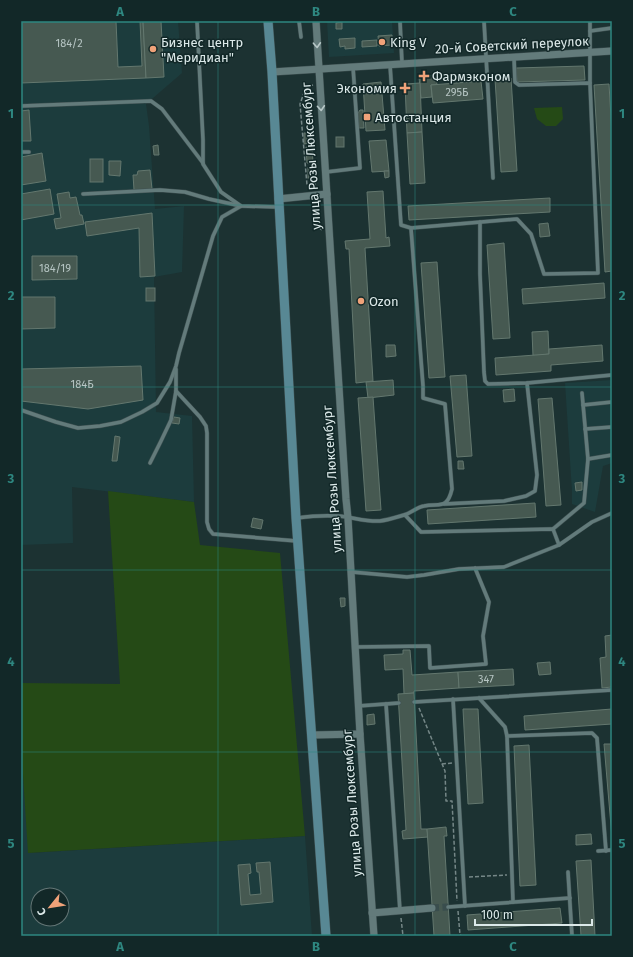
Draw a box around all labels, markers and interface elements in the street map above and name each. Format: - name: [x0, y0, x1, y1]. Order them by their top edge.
- text: A: [115, 4, 124, 19]
- text: B: [312, 4, 320, 19]
- text: C: [509, 4, 517, 19]
- street label: 20-й Советский переулок: [435, 33, 590, 57]
- place label: Бизнес центр "Меридиан": [161, 35, 243, 65]
- place label: King V: [390, 35, 427, 50]
- house number: 184/2: [55, 37, 83, 50]
- marker: King V: [377, 37, 387, 47]
- one-way arrow: [313, 42, 322, 48]
- marker: Бизнес центр "Меридиан": [148, 44, 158, 54]
- place label: Фармэконом: [432, 69, 511, 84]
- marker: Фармэконом: [419, 71, 429, 81]
- street label: улица Розы Люксембург: [298, 81, 324, 230]
- place label: Экономия: [337, 81, 397, 96]
- marker: Экономия: [400, 83, 410, 93]
- house number: 295Б: [446, 86, 469, 99]
- one-way arrow: [317, 105, 326, 111]
- text: 1: [8, 106, 14, 121]
- text: 1: [619, 106, 625, 121]
- place label: Автостанция: [375, 110, 452, 125]
- marker: Автостанция: [362, 112, 372, 122]
- house number: 184/19: [39, 262, 71, 275]
- text: 2: [8, 288, 15, 303]
- text: 2: [619, 288, 626, 303]
- place label: Ozon: [369, 294, 399, 309]
- marker: Ozon: [356, 296, 366, 306]
- house number: 184Б: [70, 378, 94, 391]
- street label: улица Розы Люксембург: [319, 404, 345, 553]
- text: 3: [7, 471, 15, 486]
- text: 3: [618, 471, 626, 486]
- text: 4: [7, 654, 15, 669]
- text: 4: [618, 654, 626, 669]
- house number: 347: [478, 673, 494, 686]
- street label: улица Розы Люксембург: [339, 728, 365, 877]
- text: 5: [8, 836, 15, 851]
- text: 5: [619, 836, 626, 851]
- north arrow: [30, 887, 70, 927]
- scale bar: [475, 901, 592, 927]
- text: С: [34, 905, 49, 918]
- text: 100 m: [481, 908, 513, 922]
- text: A: [115, 939, 124, 954]
- text: B: [312, 939, 320, 954]
- text: C: [509, 939, 517, 954]

